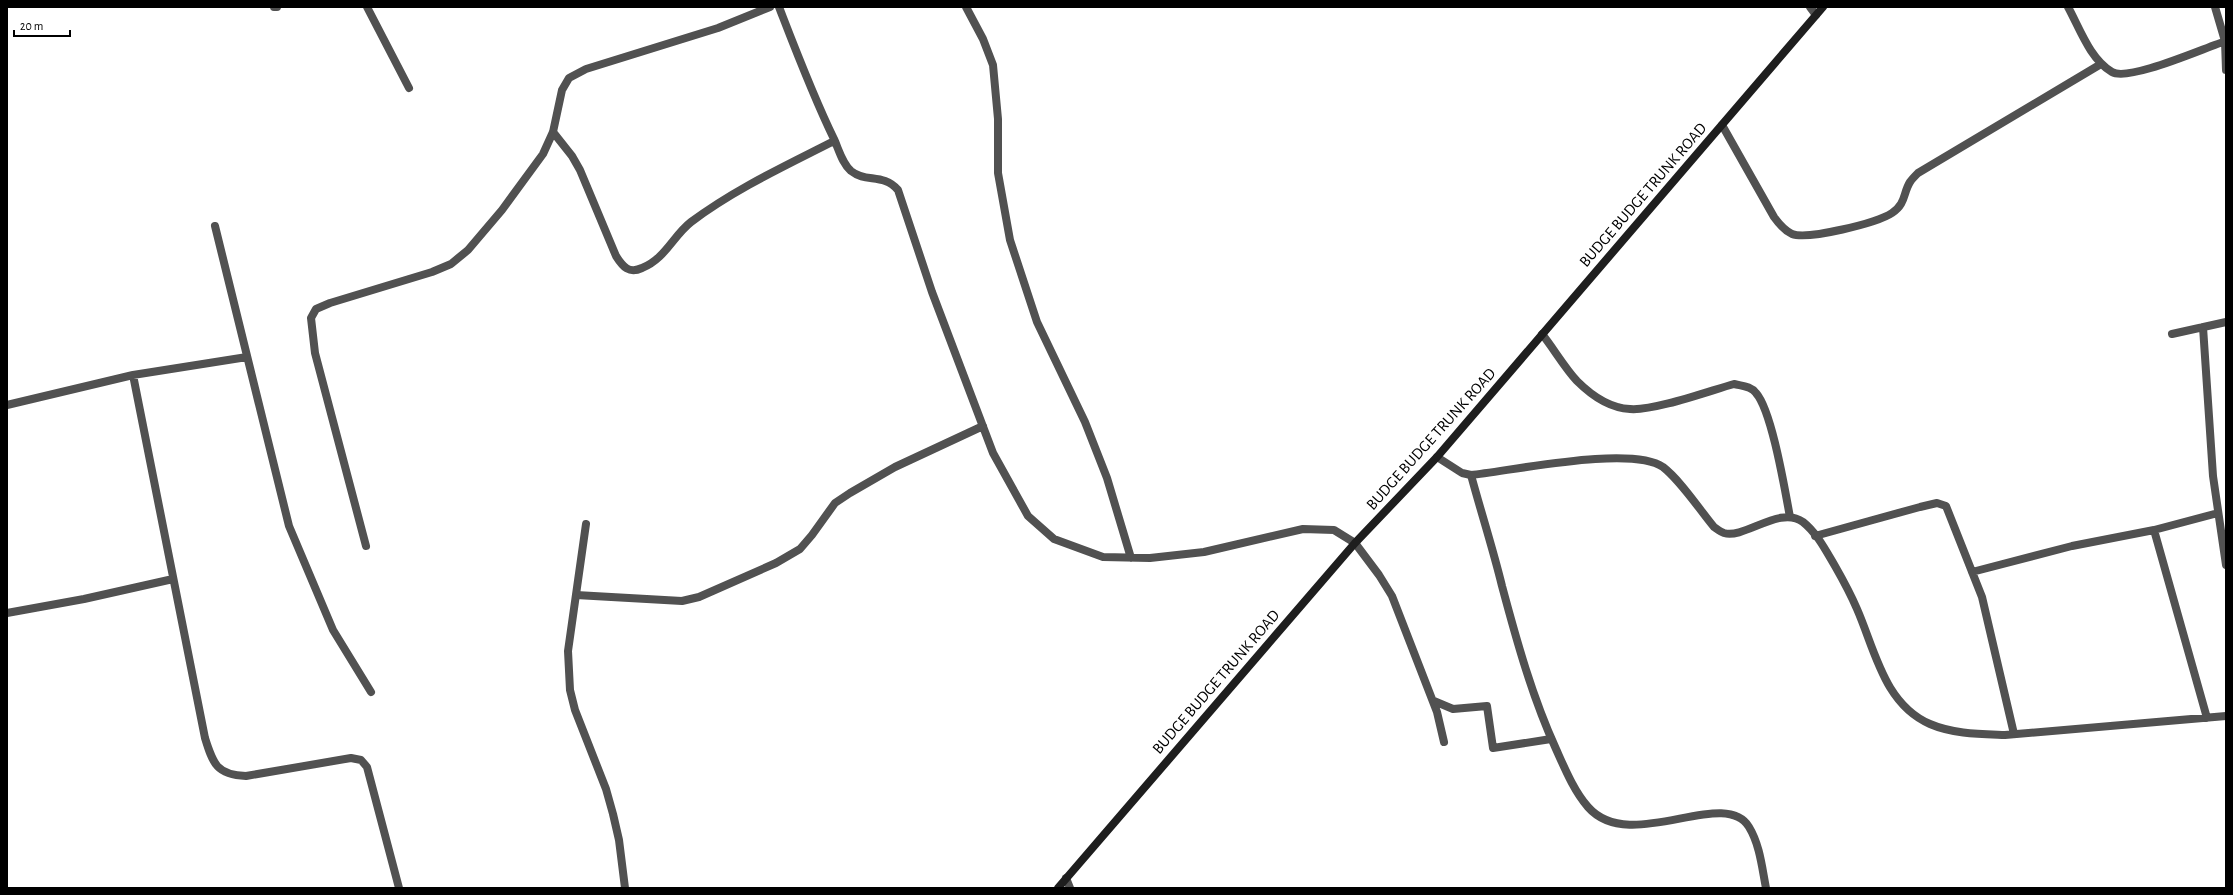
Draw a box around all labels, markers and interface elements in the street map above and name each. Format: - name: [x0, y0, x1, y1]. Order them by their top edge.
- scale bar: [14, 12, 70, 38]
- text: 20 m: [20, 20, 43, 32]
- street label: BUDGE BUDGE TRUNK ROAD: [1576, 120, 1710, 270]
- street label: BUDGE BUDGE TRUNK ROAD: [1363, 365, 1499, 513]
- street label: BUDGE BUDGE TRUNK ROAD: [1149, 607, 1283, 757]

